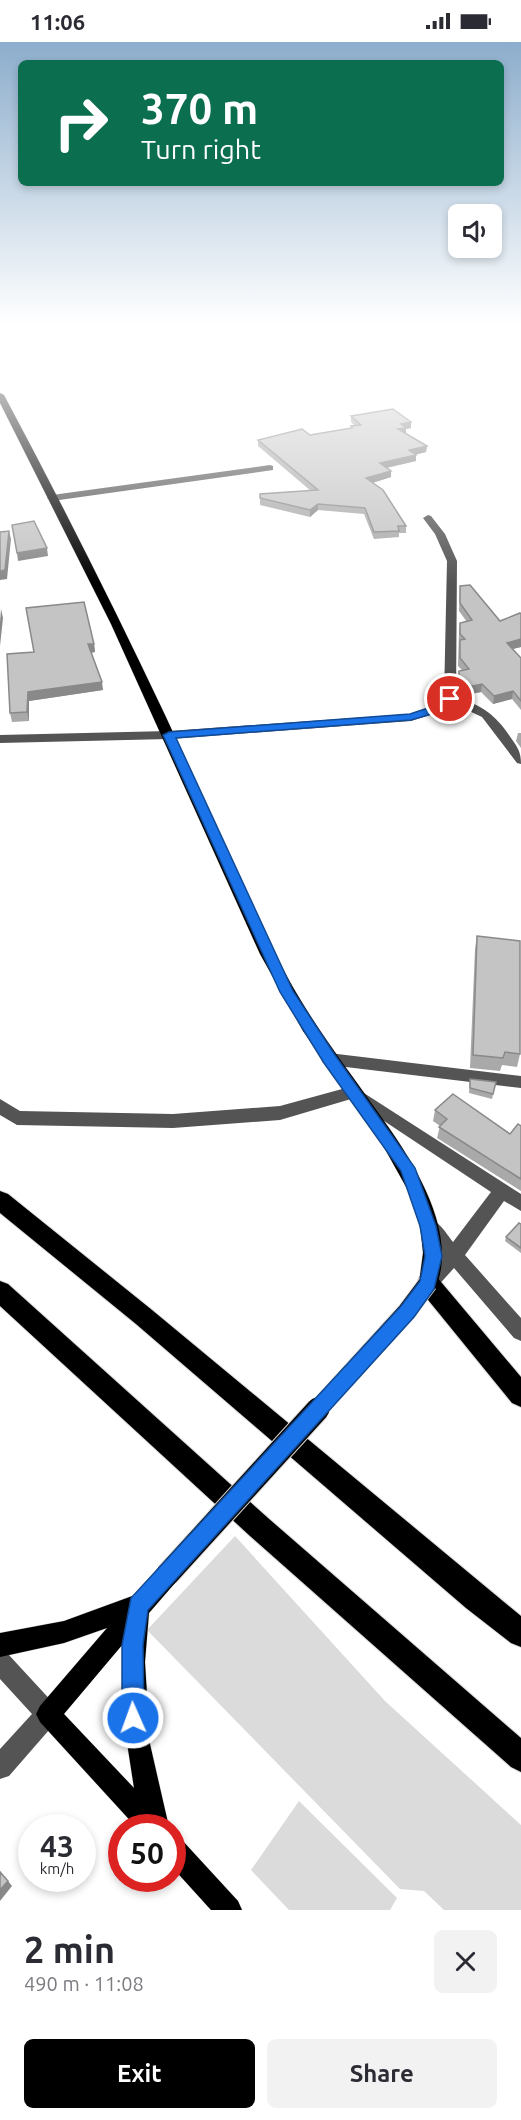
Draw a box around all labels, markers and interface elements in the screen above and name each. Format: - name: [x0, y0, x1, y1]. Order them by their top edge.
- text: 11:06: [30, 9, 85, 34]
- icon: right: [42, 84, 120, 162]
- text: 370 m: [141, 85, 258, 132]
- text: Turn right: [141, 134, 261, 164]
- map controls: [448, 204, 502, 258]
- button: sound: [448, 204, 502, 258]
- pin: [424, 673, 475, 724]
- icon: arrive: [433, 682, 466, 715]
- position arrow: [101, 1686, 165, 1750]
- speed limit sign: 50: [108, 1814, 186, 1892]
- text: 43: [40, 1829, 74, 1863]
- text: km/h: [40, 1860, 74, 1877]
- text: 2 min: [24, 1929, 115, 1970]
- button: close: [434, 1930, 497, 1993]
- text: 490 m · 11:08: [24, 1972, 144, 1995]
- button: Exit: [24, 2039, 255, 2108]
- button: Share: [267, 2039, 497, 2108]

